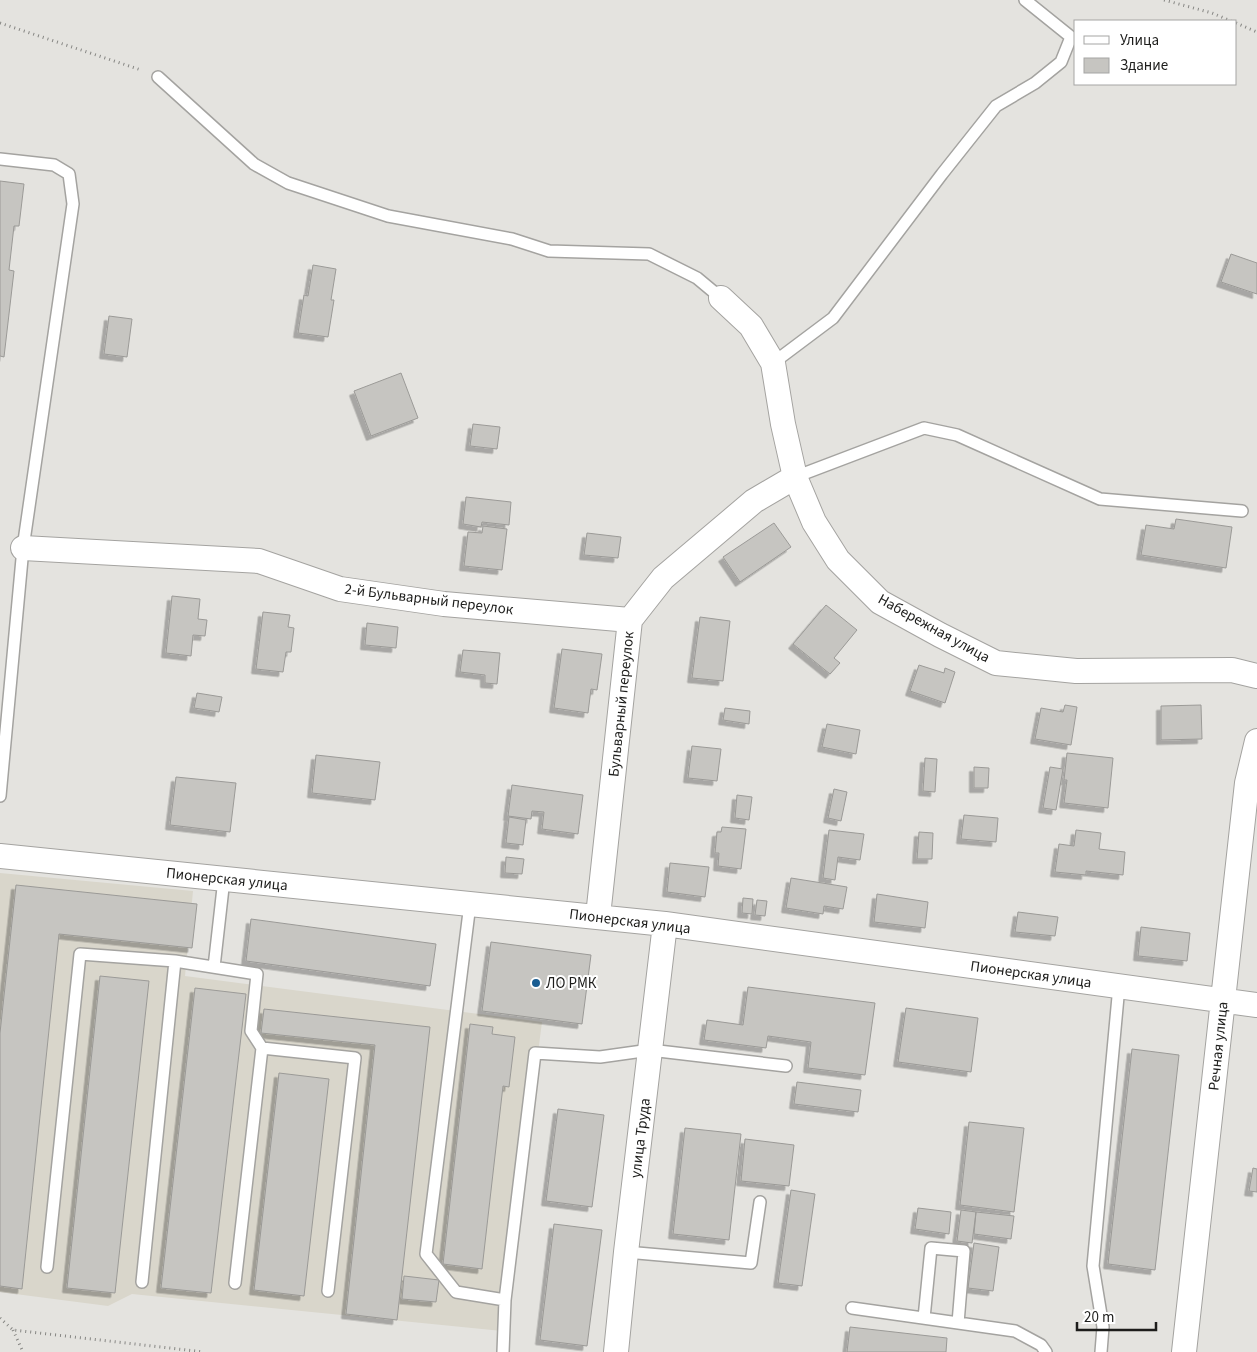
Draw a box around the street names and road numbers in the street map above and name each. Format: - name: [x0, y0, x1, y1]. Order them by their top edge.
- street label: 2-й Бульварный переулок: [343, 579, 515, 620]
- street label: Набережная улица: [874, 589, 994, 668]
- street label: Бульварный переулок: [603, 630, 640, 778]
- street label: Пионерская улица: [165, 863, 289, 896]
- street label: Пионерская улица: [568, 904, 692, 939]
- street label: Пионерская улица: [969, 956, 1093, 993]
- street label: Речная улица: [1203, 1001, 1234, 1092]
- street label: улица Труда: [625, 1097, 656, 1179]

